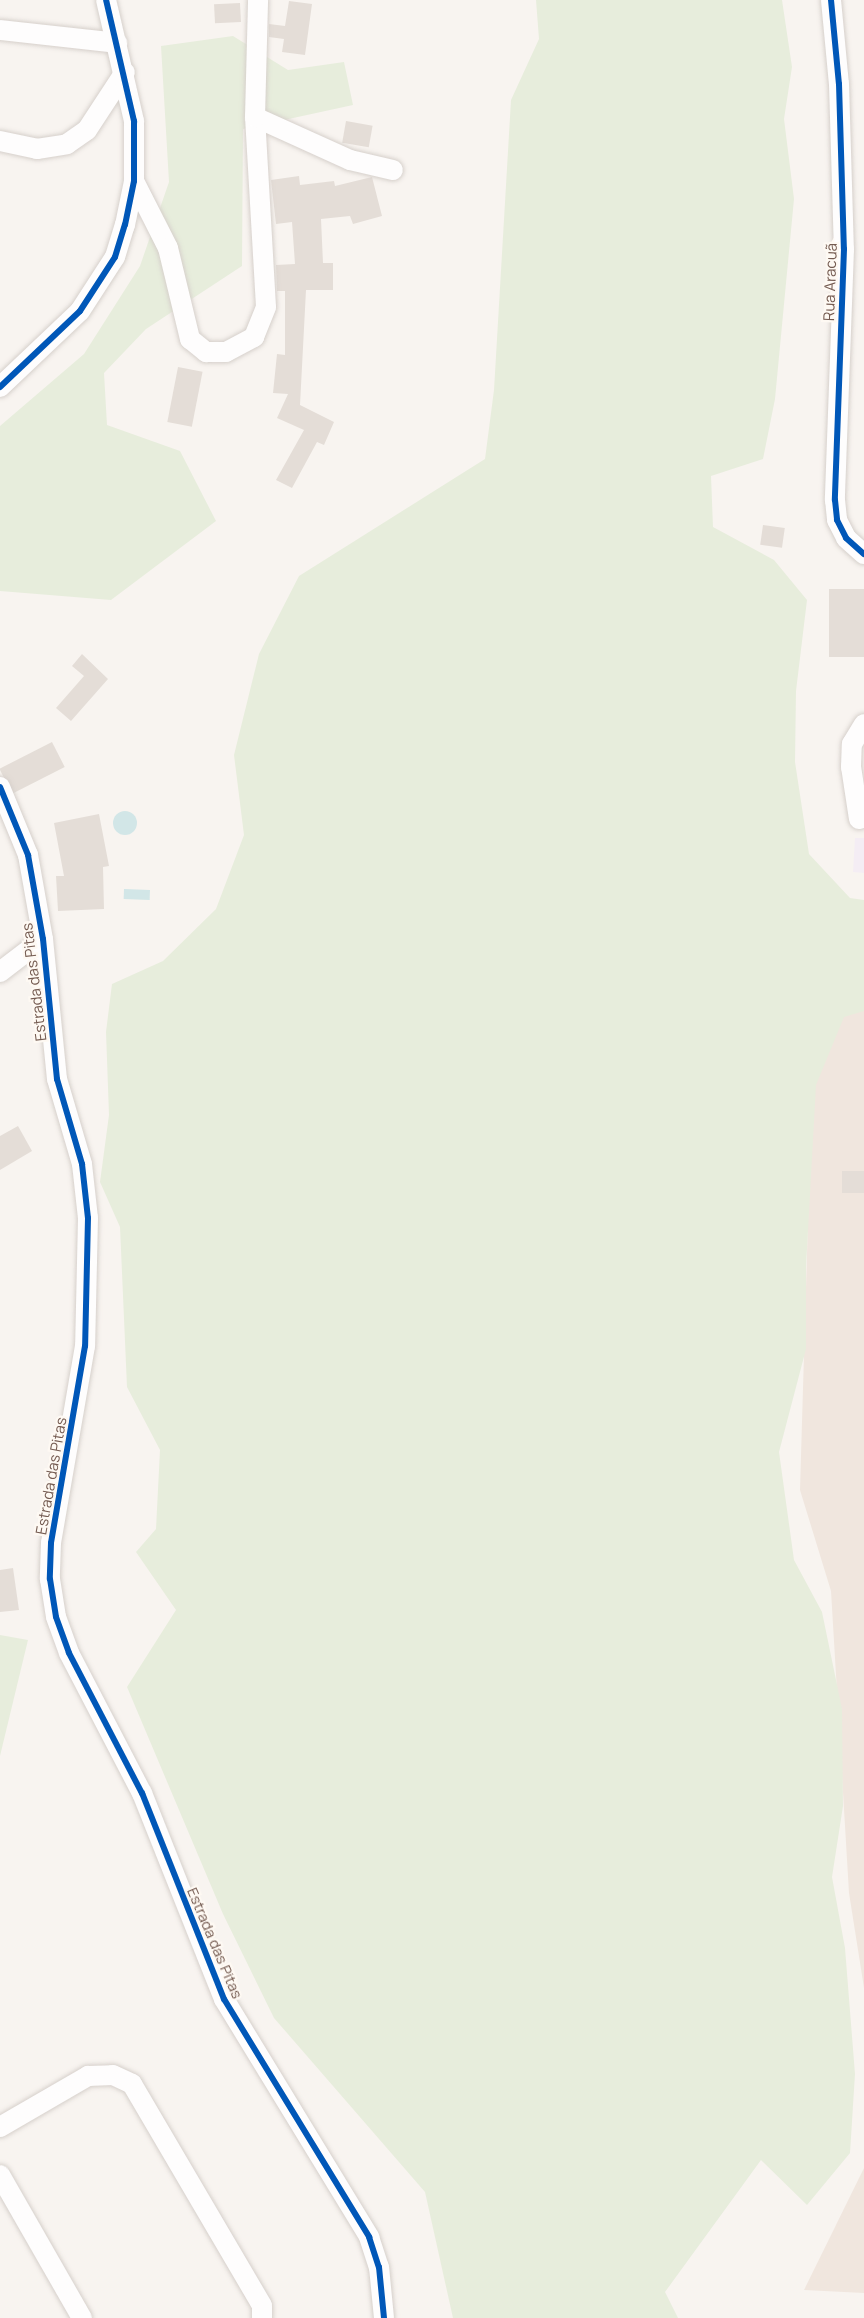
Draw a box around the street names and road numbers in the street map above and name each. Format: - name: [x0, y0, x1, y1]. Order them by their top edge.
- street label: Rua Aracuã: [820, 243, 840, 321]
- street label: Estrada das Pitas: [18, 922, 50, 1042]
- street label: Estrada das Pitas: [32, 1416, 70, 1536]
- street label: Estrada das Pitas: [183, 1885, 247, 2001]

